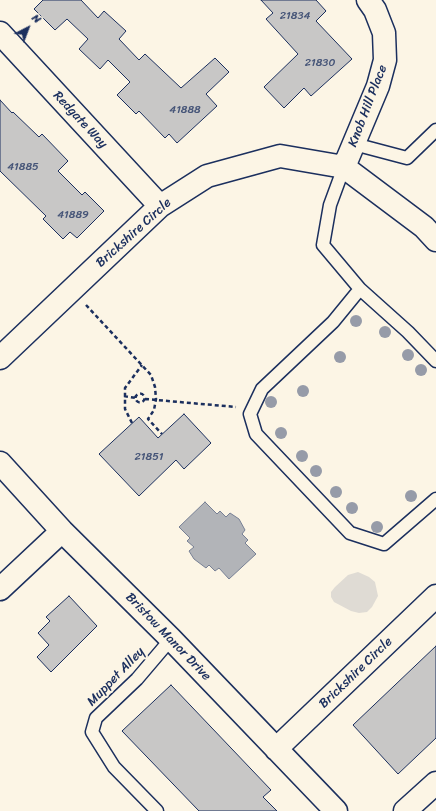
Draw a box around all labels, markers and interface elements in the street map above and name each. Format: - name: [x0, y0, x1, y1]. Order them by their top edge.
- north arrow: [8, 8, 48, 48]
- text: N: [27, 9, 46, 28]
- house number: 21834: [280, 9, 310, 23]
- house number: 21830: [305, 56, 335, 70]
- street label: Knob Hill Place: [345, 63, 391, 149]
- street label: Redgate Way: [50, 88, 110, 152]
- house number: 41888: [169, 103, 201, 117]
- house number: 41885: [7, 160, 39, 174]
- street label: Brickshire Circle: [93, 195, 175, 271]
- house number: 41889: [57, 208, 89, 222]
- house number: 21851: [134, 450, 164, 464]
- street label: Bristow Manor Drive: [122, 590, 214, 684]
- street label: Brickshire Circle: [316, 634, 396, 712]
- street label: Muppet Alley: [84, 644, 148, 710]

